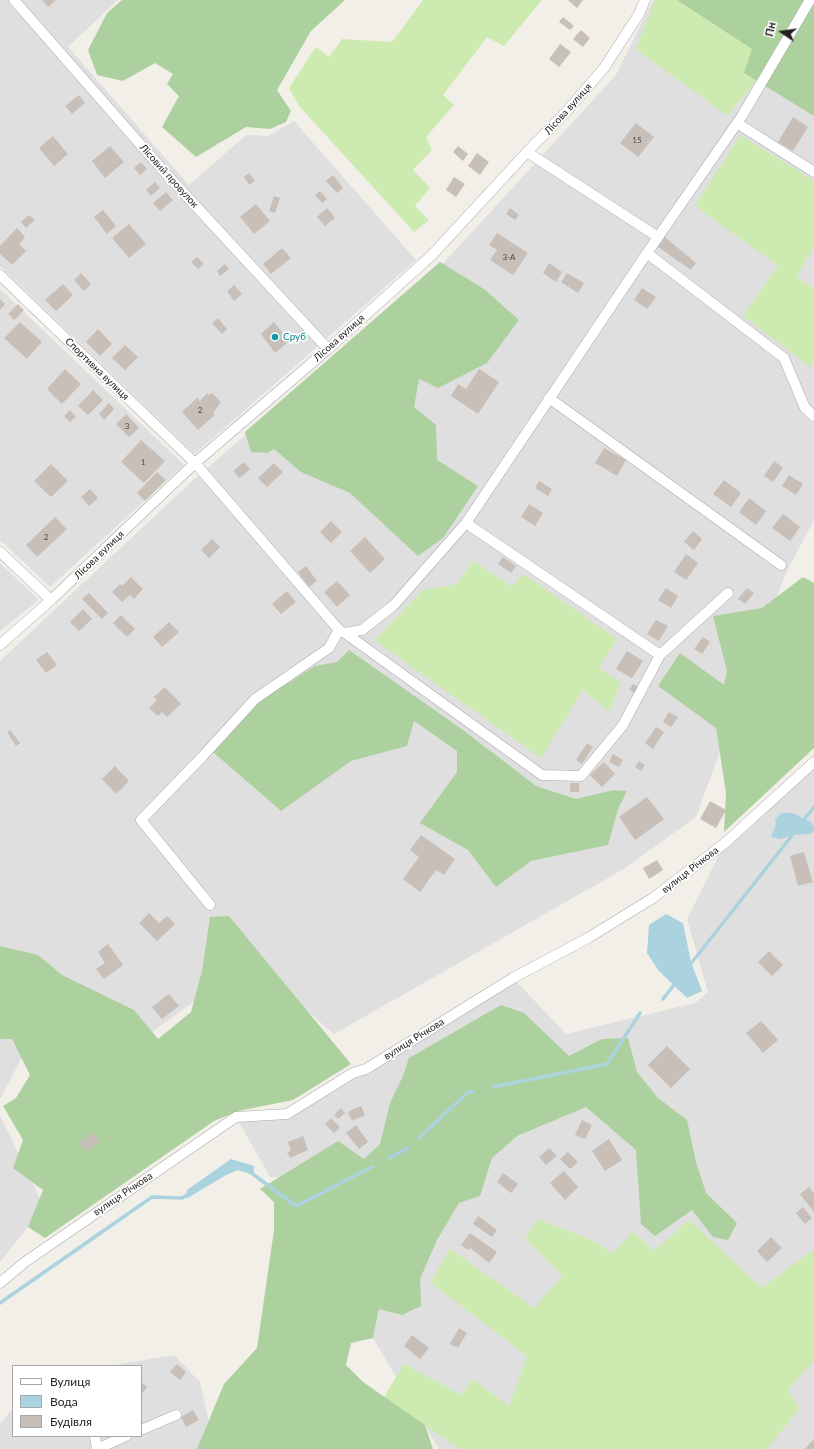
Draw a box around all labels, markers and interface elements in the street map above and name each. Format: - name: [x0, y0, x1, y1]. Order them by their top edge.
- north arrow: [762, 12, 802, 52]
- text: Пн: [762, 21, 778, 38]
- street label: Лісова вулиця: [542, 81, 594, 137]
- house number: 15: [632, 135, 642, 145]
- street label: Лісовий провулок: [137, 141, 201, 211]
- house number: 3-А: [502, 252, 516, 262]
- street label: Лісова вулиця: [311, 312, 367, 364]
- place label: Сруб: [283, 331, 306, 343]
- marker: Сруб: [270, 332, 280, 342]
- street label: Спортивна вулиця: [62, 335, 132, 403]
- house number: 2: [198, 405, 202, 415]
- house number: 3: [125, 421, 129, 431]
- house number: 1: [141, 457, 145, 467]
- street label: Лісова вулиця: [72, 528, 126, 582]
- house number: 2: [44, 532, 48, 542]
- street label: вулиця Річкова: [659, 844, 721, 896]
- street label: вулиця Річкова: [382, 1016, 446, 1062]
- street label: вулиця Річкова: [91, 1170, 155, 1218]
- legend: [12, 1365, 142, 1437]
- text: Вулиця: [50, 1374, 90, 1389]
- text: Вода: [50, 1394, 78, 1409]
- text: Будівля: [50, 1414, 92, 1429]

